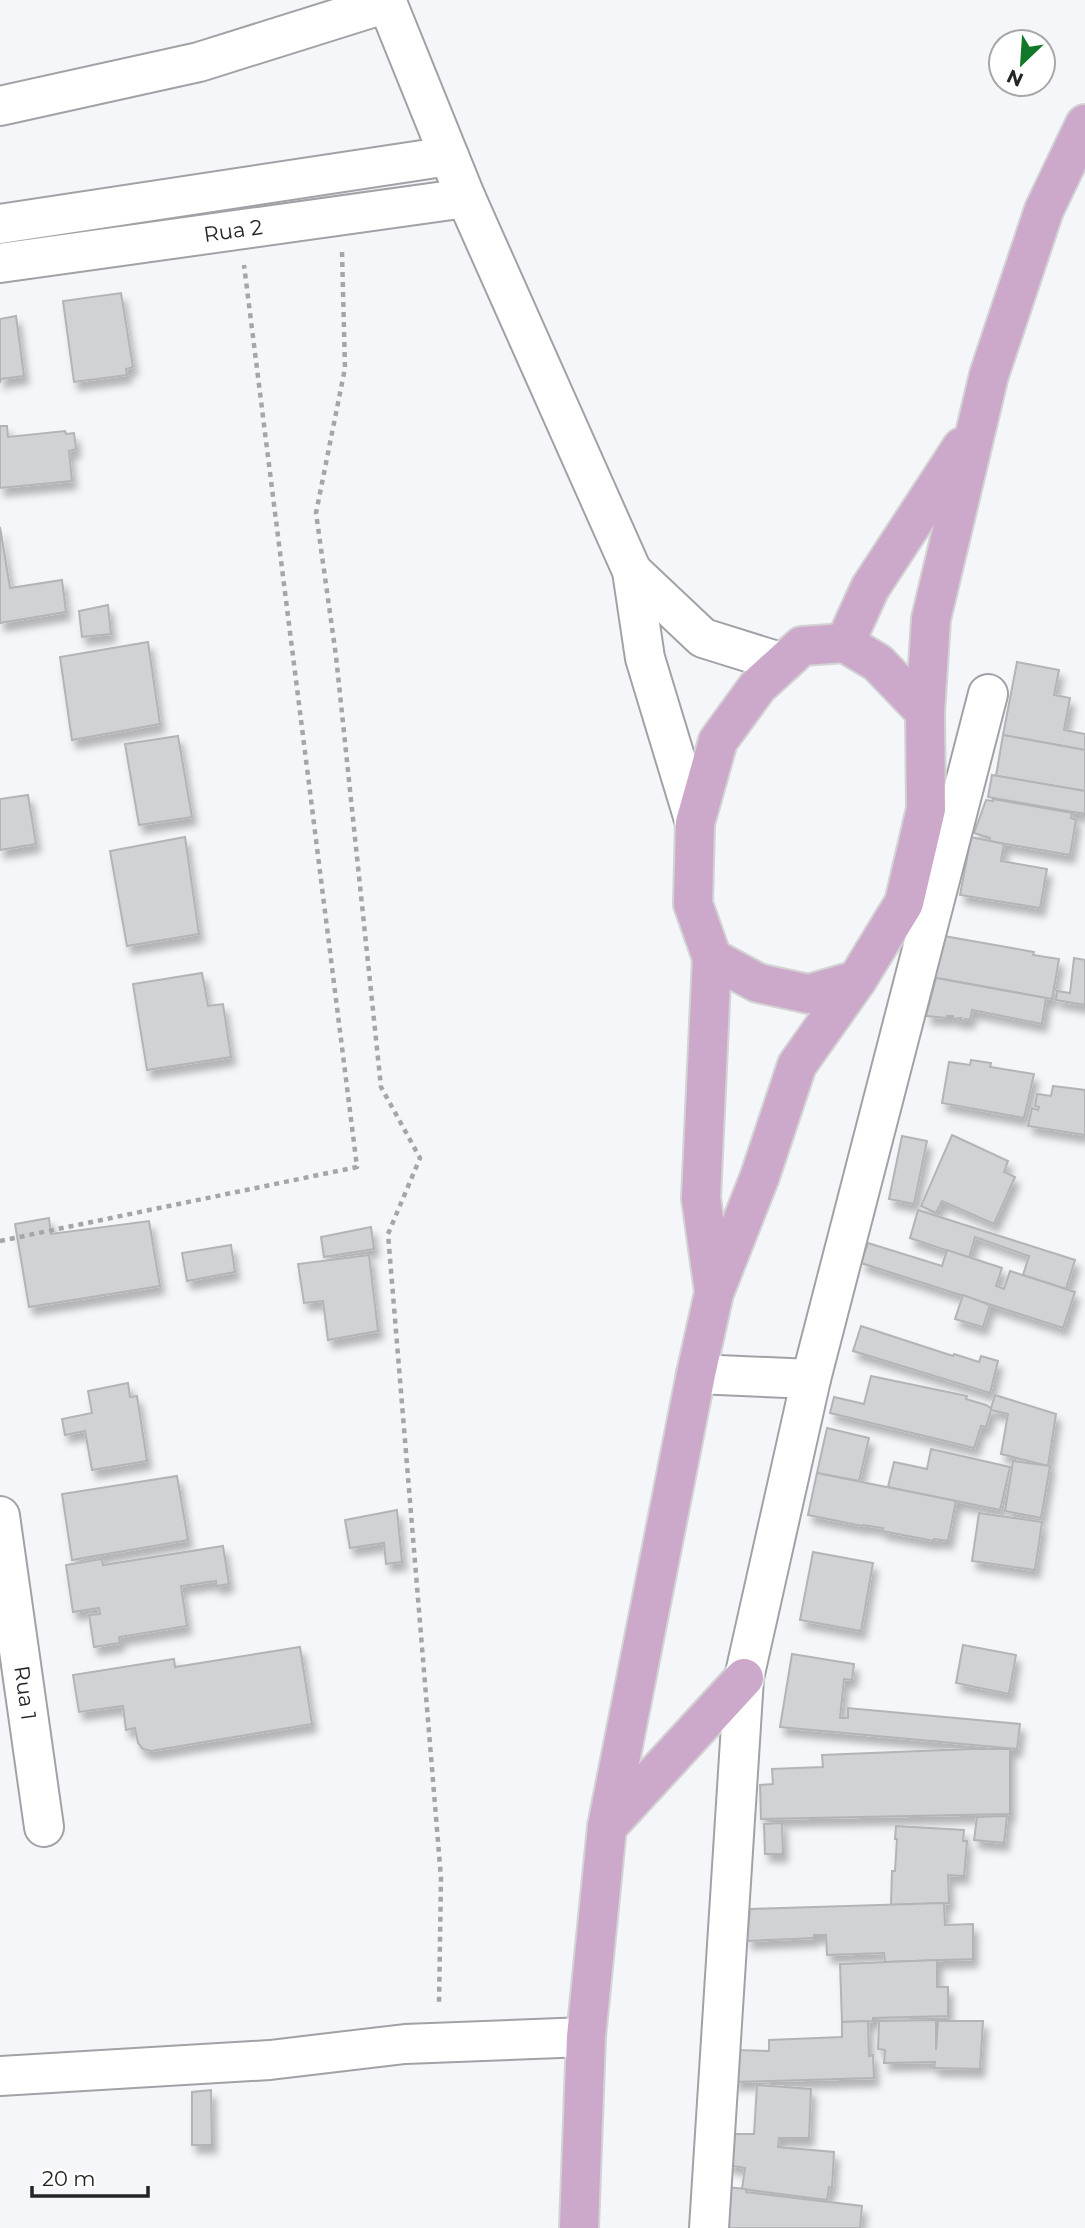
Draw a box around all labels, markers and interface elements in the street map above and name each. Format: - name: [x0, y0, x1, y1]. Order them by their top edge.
- north arrow: [987, 28, 1057, 98]
- text: N: [1003, 64, 1027, 92]
- street label: Rua 2: [202, 214, 264, 247]
- street label: Rua 1: [9, 1664, 42, 1722]
- scale bar: [32, 2154, 147, 2198]
- text: 20 m: [42, 2166, 96, 2191]

